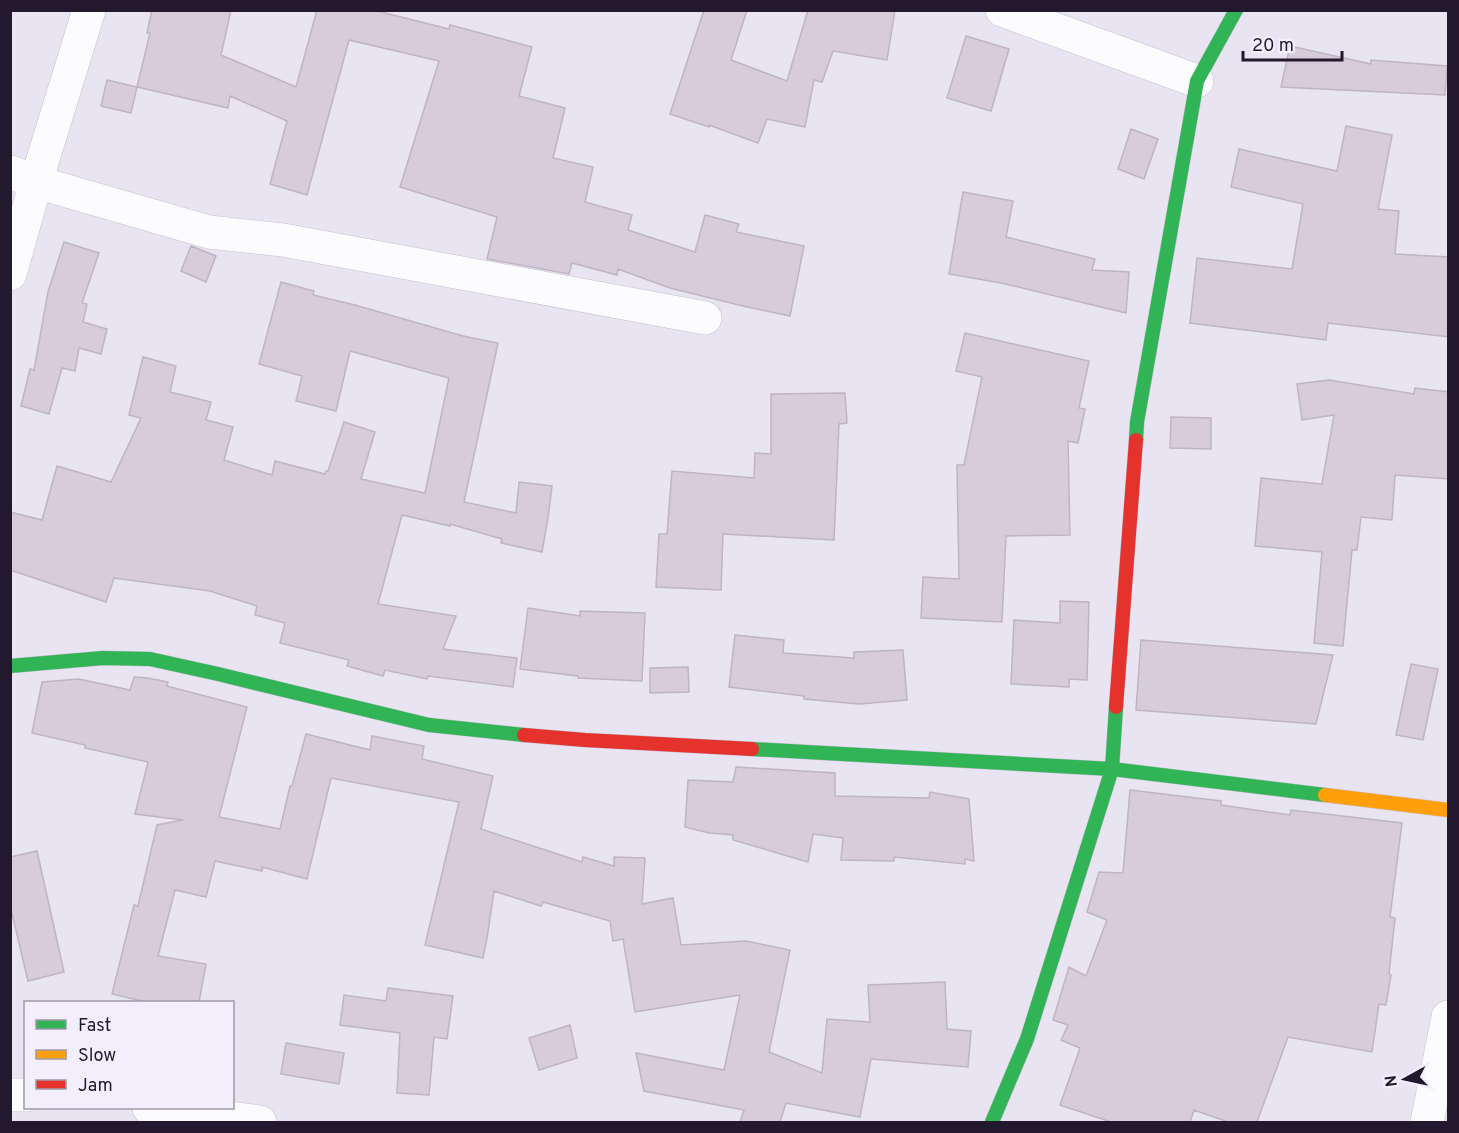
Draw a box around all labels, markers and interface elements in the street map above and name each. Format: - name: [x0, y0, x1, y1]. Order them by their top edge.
- scale bar: [1243, 24, 1342, 62]
- text: 20 m: [1252, 35, 1294, 58]
- legend: [24, 1001, 234, 1109]
- text: Fast: [78, 1015, 111, 1038]
- text: Slow: [78, 1045, 116, 1068]
- north arrow: [1375, 1049, 1435, 1109]
- text: N: [1381, 1074, 1403, 1088]
- text: Jam: [78, 1075, 113, 1098]

